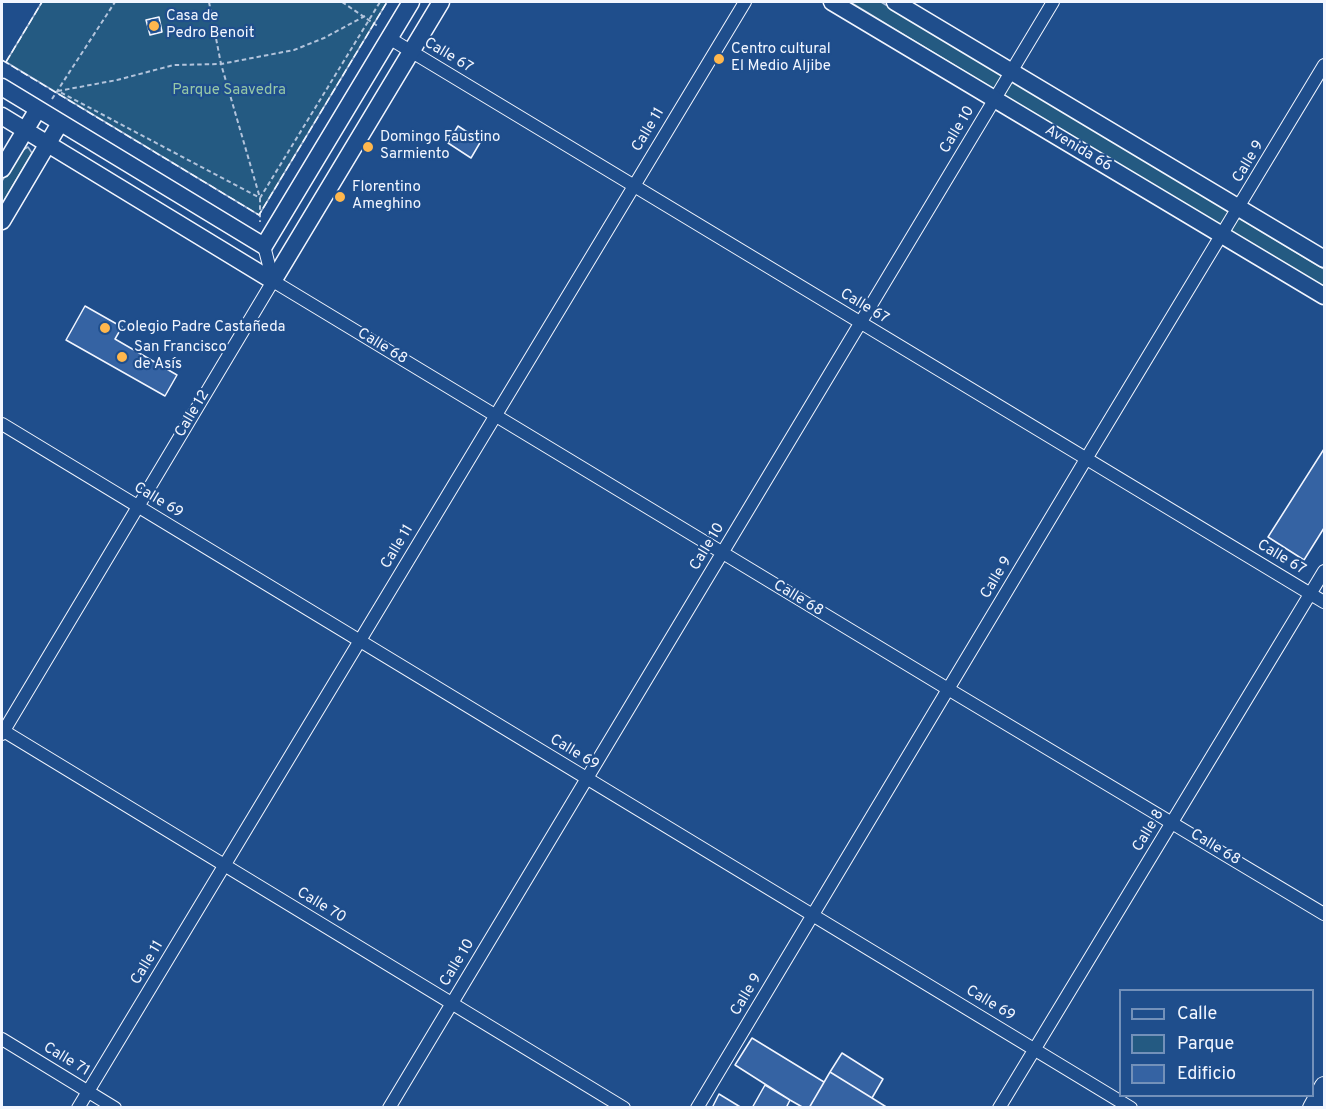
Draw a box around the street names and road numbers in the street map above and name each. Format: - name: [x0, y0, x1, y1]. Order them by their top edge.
- street label: Calle 67: [420, 34, 476, 78]
- street label: Calle 10: [937, 103, 979, 157]
- street label: Calle 11: [629, 105, 669, 155]
- street label: Avenida 66: [1041, 122, 1115, 176]
- street label: Calle 9: [1229, 138, 1269, 186]
- street label: Calle 67: [836, 285, 892, 329]
- street label: Calle 68: [354, 325, 410, 369]
- street label: Calle 12: [172, 387, 214, 441]
- street label: Calle 69: [130, 479, 186, 523]
- street label: Calle 10: [687, 520, 729, 574]
- street label: Calle 11: [378, 522, 418, 572]
- street label: Calle 67: [1253, 536, 1309, 580]
- street label: Calle 9: [977, 554, 1017, 602]
- street label: Calle 68: [770, 577, 826, 621]
- street label: Calle 69: [546, 731, 602, 775]
- street label: Calle 8: [1129, 807, 1169, 855]
- street label: Calle 68: [1187, 826, 1243, 870]
- street label: Calle 70: [293, 884, 349, 928]
- street label: Calle 10: [437, 936, 479, 990]
- street label: Calle 11: [128, 938, 168, 988]
- street label: Calle 9: [727, 971, 767, 1019]
- street label: Calle 69: [962, 982, 1018, 1026]
- street label: Calle 71: [40, 1039, 92, 1081]

